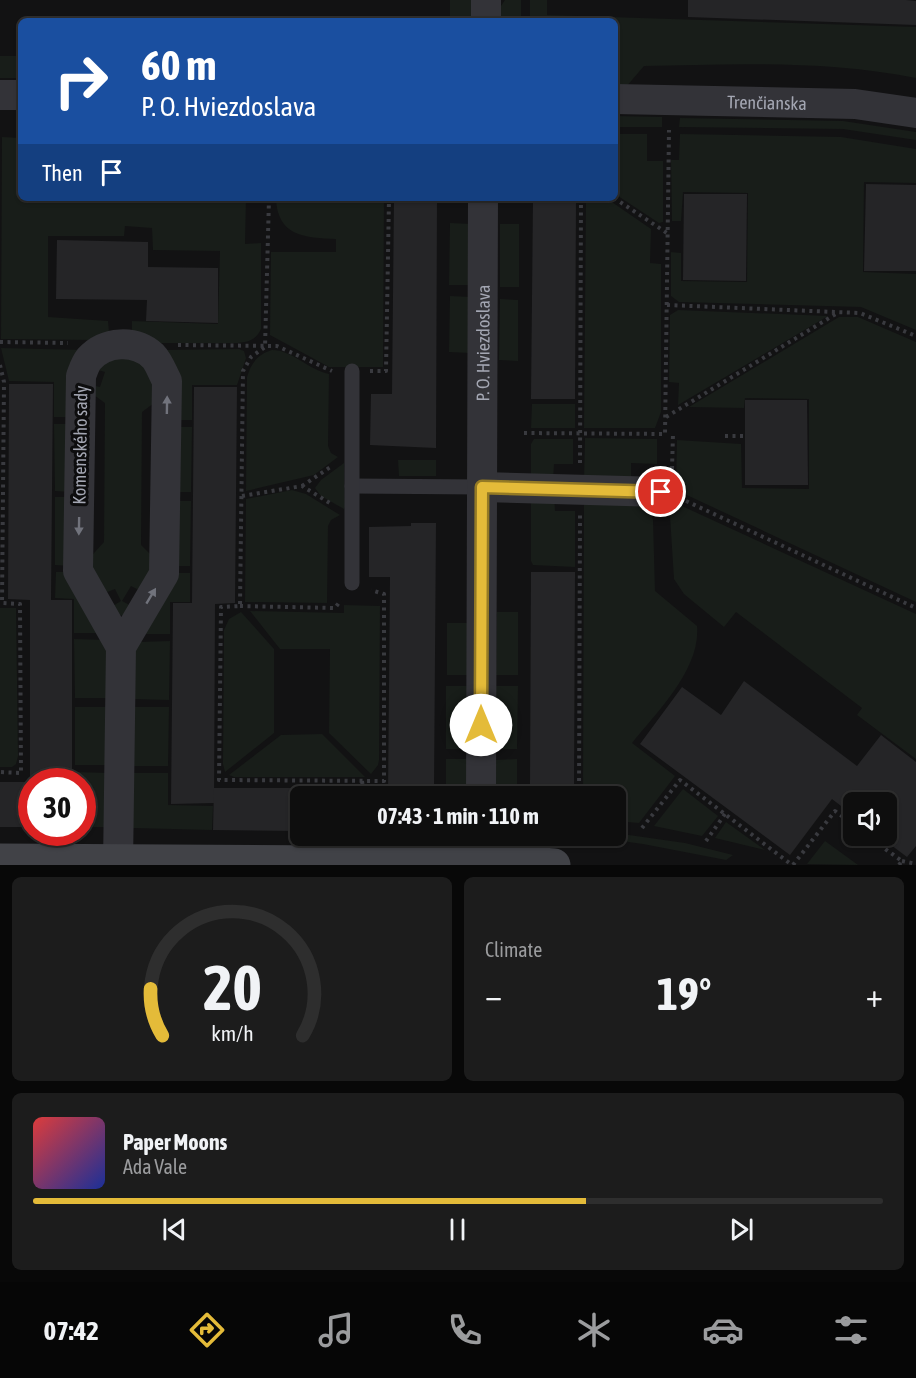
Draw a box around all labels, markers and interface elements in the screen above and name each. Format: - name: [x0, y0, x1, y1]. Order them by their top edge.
- text: 60 m: [141, 41, 216, 89]
- icon: right: [42, 42, 120, 120]
- text: P. O. Hviezdoslava: [141, 91, 316, 122]
- street label: Trenčianska: [727, 91, 807, 113]
- icon: arrive: [95, 156, 128, 189]
- text: Then: [42, 160, 83, 186]
- street label: P. O. Hviezdoslava: [472, 284, 493, 402]
- street label: Komenského sady: [68, 385, 92, 505]
- one-way arrow: [162, 396, 172, 415]
- pin: [635, 466, 686, 517]
- icon: arrive: [644, 475, 677, 508]
- one-way arrow: [74, 516, 84, 535]
- one-way arrow: [146, 587, 156, 604]
- position arrow: [449, 693, 513, 757]
- speed limit sign: 30: [18, 768, 96, 846]
- map controls: [843, 792, 897, 846]
- button: sound: [843, 792, 897, 846]
- text: 07:43 · 1 min · 110 m: [377, 803, 539, 829]
- text: Climate: [485, 938, 542, 961]
- text: 20: [203, 952, 261, 1023]
- text: 19°: [657, 968, 711, 1020]
- text: −: [485, 976, 502, 1014]
- text: +: [866, 976, 883, 1014]
- text: km/h: [211, 1021, 253, 1046]
- text: Paper Moons: [123, 1129, 227, 1155]
- text: Ada Vale: [123, 1155, 187, 1178]
- icon: previous: [158, 1213, 191, 1246]
- icon: pause: [441, 1213, 474, 1246]
- icon: next: [725, 1213, 758, 1246]
- icon: directions: [186, 1309, 228, 1351]
- icon: music: [315, 1309, 357, 1351]
- icon: phone: [444, 1309, 486, 1351]
- icon: climate: [573, 1309, 615, 1351]
- icon: car: [702, 1309, 744, 1351]
- icon: filters: [830, 1309, 872, 1351]
- text: 07:42: [43, 1315, 99, 1346]

